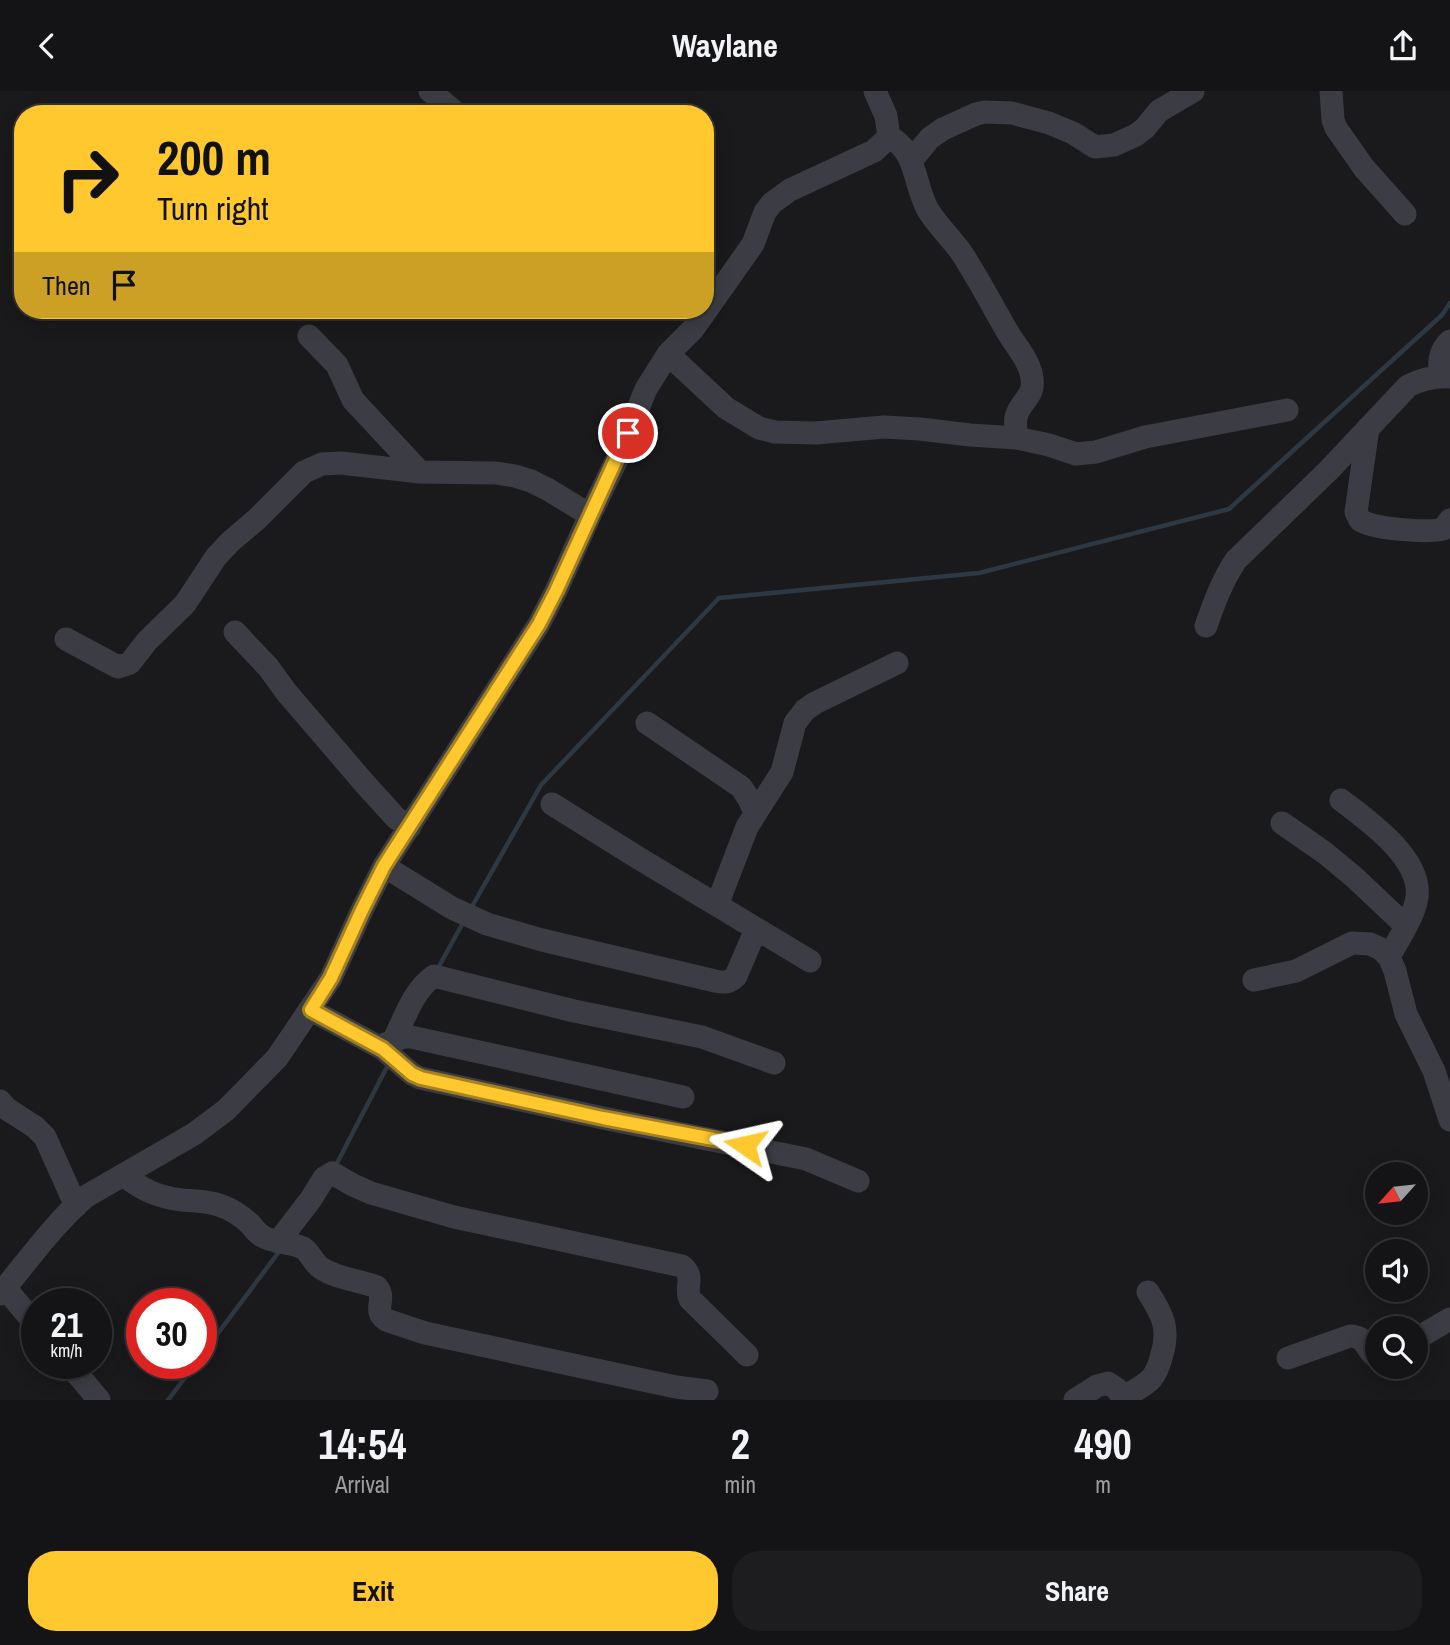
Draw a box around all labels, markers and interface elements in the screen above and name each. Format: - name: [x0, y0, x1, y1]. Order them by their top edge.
- text: Waylane: [672, 24, 778, 67]
- icon: back: [28, 27, 66, 65]
- icon: share: [1384, 27, 1422, 65]
- text: 200 m: [157, 124, 271, 190]
- icon: right: [42, 133, 133, 224]
- text: Turn right: [157, 187, 269, 230]
- icon: arrive: [105, 266, 143, 304]
- text: Then: [42, 268, 91, 303]
- pin: [598, 403, 658, 463]
- icon: arrive: [609, 414, 647, 452]
- position arrow: [708, 1108, 782, 1182]
- north arrow: [1365, 1162, 1428, 1225]
- map controls: [1365, 1162, 1428, 1379]
- button: sound: [1365, 1239, 1428, 1302]
- speed limit sign: 30: [126, 1288, 217, 1379]
- text: 21: [51, 1301, 82, 1348]
- button: search: [1365, 1316, 1428, 1379]
- text: km/h: [51, 1338, 83, 1363]
- text: 14:54: [318, 1416, 406, 1472]
- text: 2: [731, 1416, 750, 1472]
- text: 490: [1074, 1416, 1132, 1472]
- text: Arrival: [335, 1469, 390, 1500]
- text: min: [725, 1469, 756, 1500]
- text: m: [1095, 1469, 1111, 1500]
- button: Exit: [28, 1551, 718, 1631]
- button: Share: [732, 1551, 1422, 1631]

